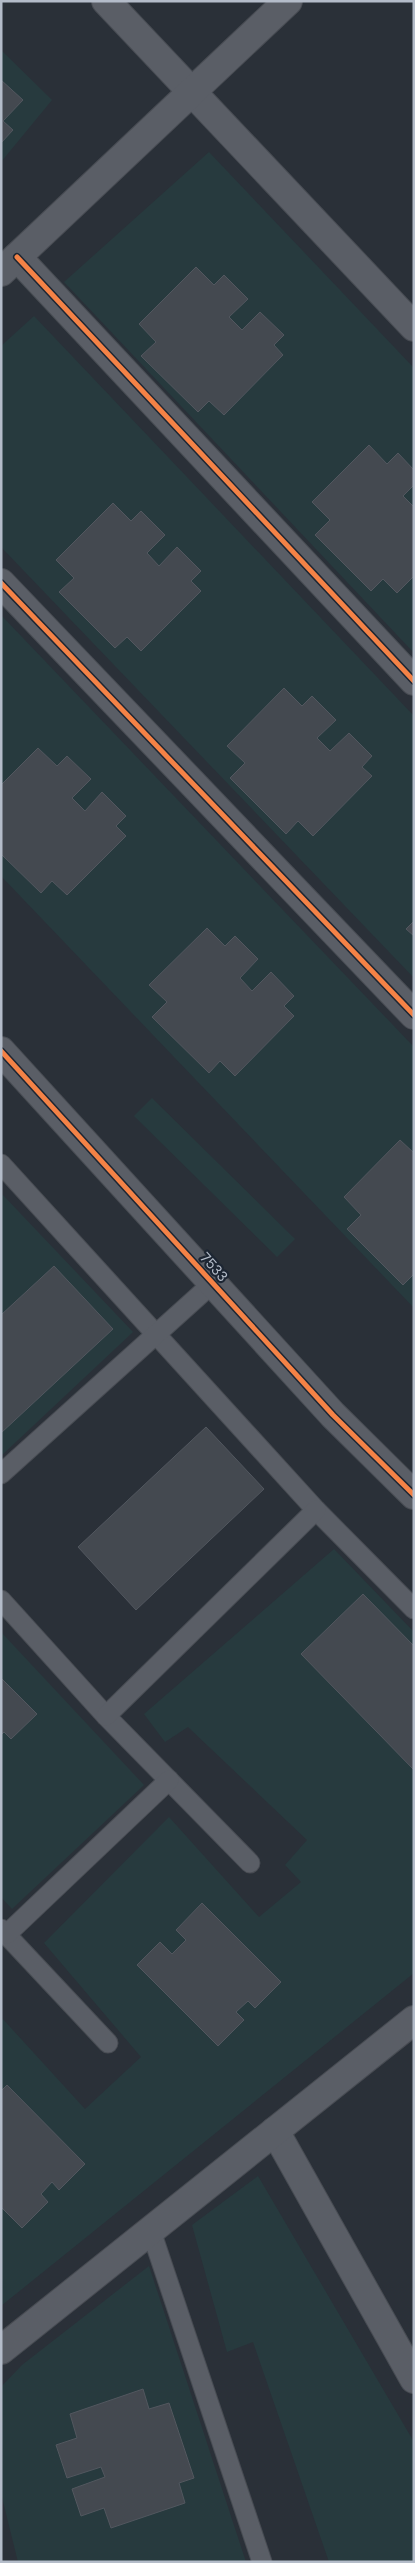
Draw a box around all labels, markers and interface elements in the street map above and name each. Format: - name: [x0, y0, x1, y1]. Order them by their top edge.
- street label: 7533: [196, 1248, 232, 1286]

